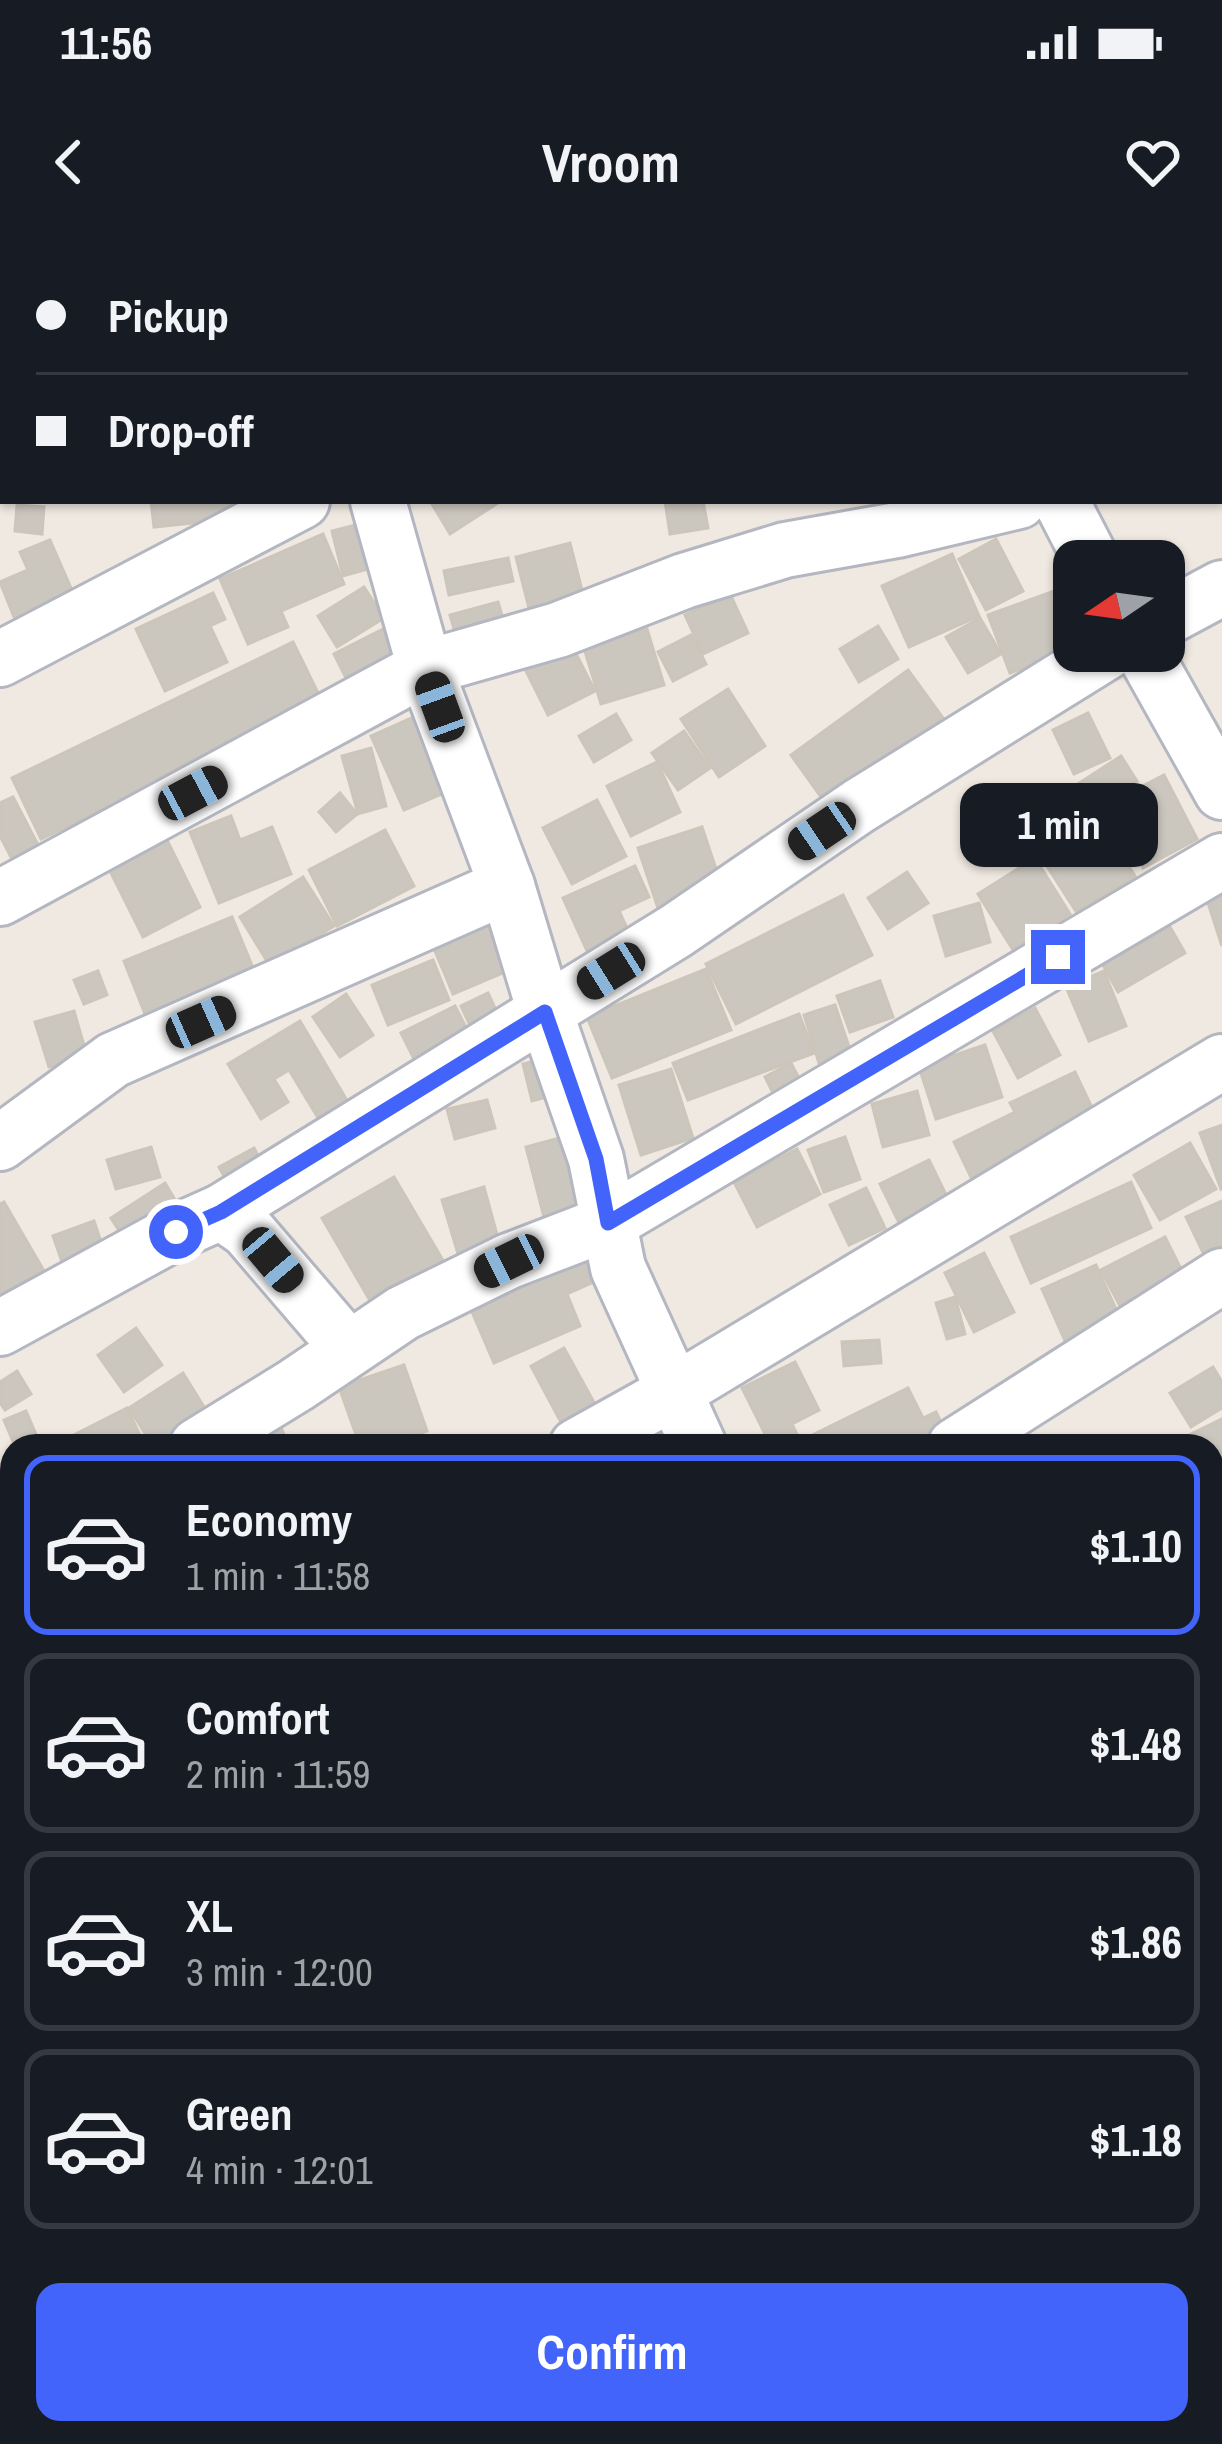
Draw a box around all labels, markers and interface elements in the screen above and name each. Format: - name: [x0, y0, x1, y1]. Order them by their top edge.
- text: 11:56: [60, 12, 152, 73]
- text: Vroom: [542, 126, 680, 199]
- icon: back: [36, 129, 102, 195]
- icon: heart: [1120, 129, 1186, 195]
- text: Pickup: [108, 285, 229, 346]
- text: Drop-off: [108, 400, 254, 461]
- north arrow: [1053, 540, 1185, 672]
- map controls: [1053, 540, 1185, 672]
- car: [411, 667, 469, 747]
- car: [153, 760, 233, 826]
- callout: 1 min: [959, 783, 1157, 867]
- car: [782, 796, 862, 866]
- text: 1 min: [1017, 799, 1101, 851]
- route end: [1031, 930, 1085, 984]
- car: [571, 937, 651, 1005]
- car: [161, 991, 241, 1053]
- route start: [149, 1205, 203, 1259]
- car: [236, 1221, 310, 1299]
- car: [469, 1229, 549, 1293]
- text: Economy: [186, 1489, 352, 1550]
- icon: car: [42, 1491, 150, 1599]
- text: $1.10: [1090, 1515, 1182, 1576]
- text: 1 min · 11:58: [186, 1550, 370, 1602]
- text: Comfort: [186, 1687, 329, 1748]
- icon: car: [42, 1689, 150, 1797]
- text: $1.48: [1090, 1713, 1182, 1774]
- text: 2 min · 11:59: [186, 1748, 370, 1800]
- text: XL: [186, 1885, 233, 1946]
- icon: car: [42, 1887, 150, 1995]
- text: $1.86: [1090, 1911, 1182, 1972]
- text: 3 min · 12:00: [186, 1946, 373, 1998]
- text: Green: [186, 2083, 293, 2144]
- icon: car: [42, 2085, 150, 2193]
- text: $1.18: [1090, 2109, 1182, 2170]
- text: 4 min · 12:01: [186, 2144, 373, 2196]
- button: Confirm: [36, 2283, 1188, 2421]

